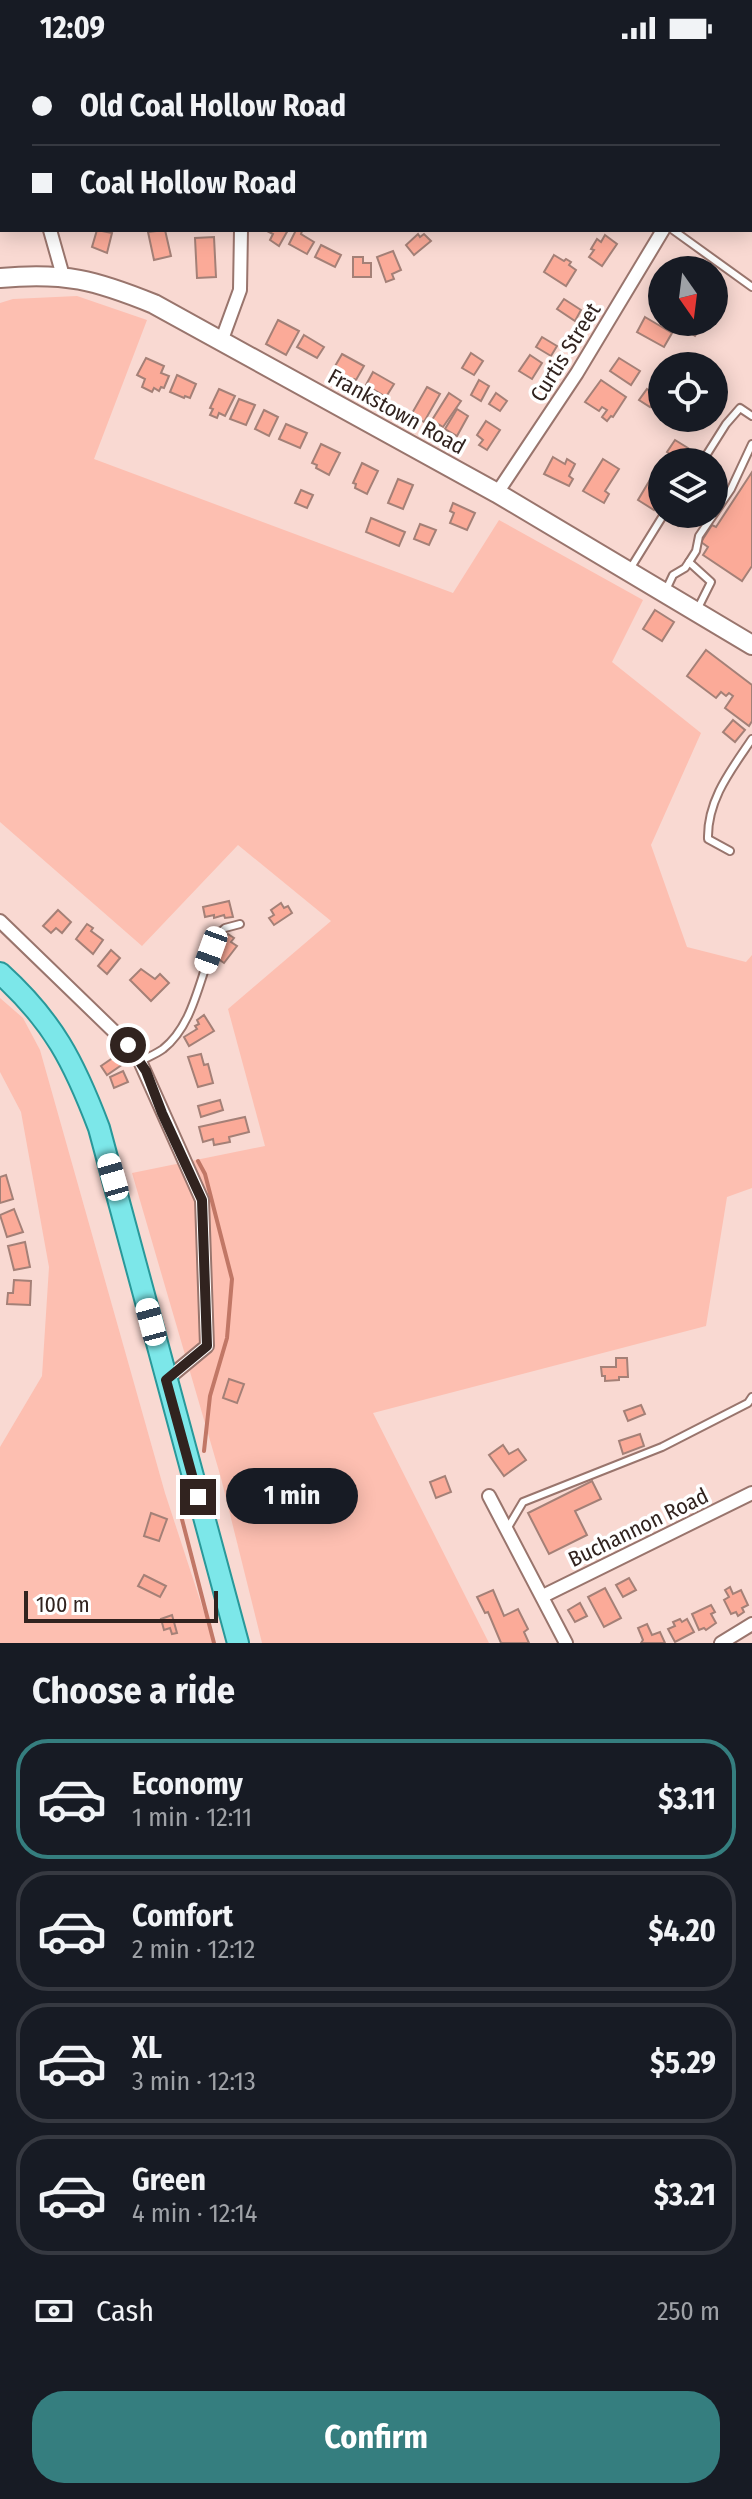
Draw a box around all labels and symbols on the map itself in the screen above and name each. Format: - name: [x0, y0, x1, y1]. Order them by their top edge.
- north arrow: [648, 256, 728, 336]
- street label: Curtis Street: [524, 297, 607, 407]
- street label: Frankstown Road: [323, 363, 470, 460]
- car: [192, 923, 230, 977]
- route start: [110, 1027, 146, 1063]
- car: [95, 1151, 131, 1203]
- car: [133, 1296, 169, 1348]
- callout: 1 min: [226, 1469, 358, 1525]
- route end: [180, 1479, 216, 1515]
- street label: Buchannon Road: [564, 1482, 713, 1573]
- scale bar: [24, 1587, 218, 1623]

